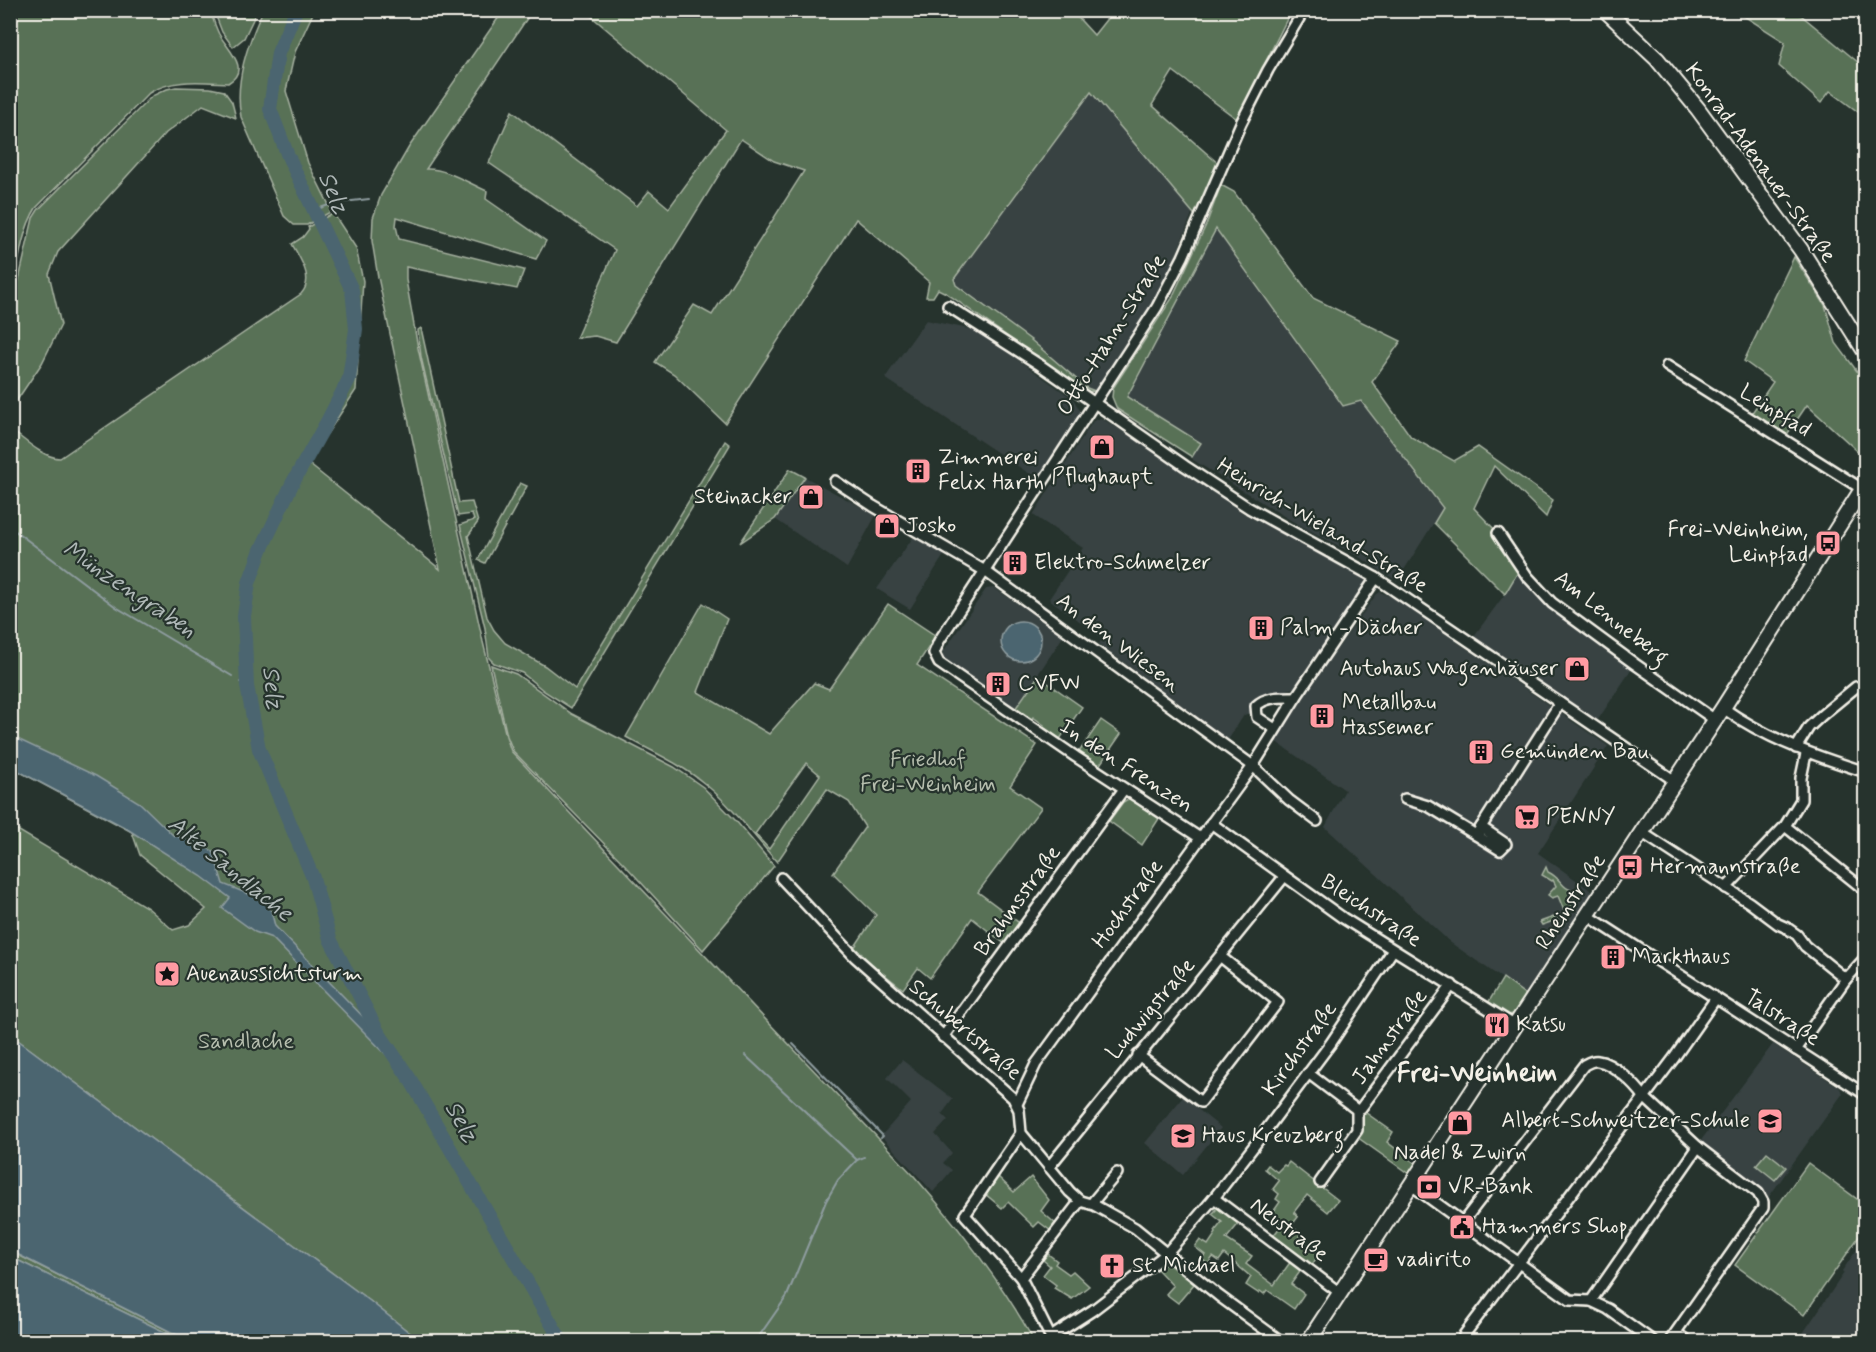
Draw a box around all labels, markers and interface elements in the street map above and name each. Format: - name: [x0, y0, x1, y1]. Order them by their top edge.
- street label: Konrad-Adenauer-Straße: [1678, 57, 1842, 269]
- water label: Selz: [310, 167, 356, 219]
- street label: Otto-Hahn-Straße: [1051, 249, 1173, 421]
- street label: Leinpfad: [1734, 378, 1816, 444]
- shop icon: Pflughaupt: [1087, 432, 1117, 462]
- place label: Zimmerei Felix Harth: [938, 444, 1044, 497]
- street label: Heinrich-Wieland-Straße: [1211, 452, 1433, 600]
- building icon: Zimmerei Felix Harth: [903, 456, 933, 486]
- place label: Pflughaupt: [1051, 463, 1153, 492]
- shop icon: Steinacker: [796, 482, 826, 512]
- place label: Steinacker: [694, 483, 792, 511]
- shop icon: Josko: [872, 511, 902, 541]
- place label: Josko: [906, 512, 956, 540]
- place label: Frei-Weinheim, Leinpfad: [1667, 516, 1808, 569]
- bus stop icon: Frei-Weinheim, Leinpfad: [1813, 528, 1843, 558]
- water label: Münzengraben: [56, 534, 202, 646]
- building icon: Elektro-Schmelzer: [1000, 548, 1030, 578]
- place label: Elektro-Schmelzer: [1034, 549, 1211, 577]
- street label: Am Lenneberg: [1546, 564, 1674, 674]
- street label: An den Wiesen: [1050, 587, 1186, 699]
- building icon: Palm - Dächer: [1246, 613, 1276, 643]
- place label: Palm - Dächer: [1280, 614, 1423, 642]
- shop icon: Autohaus Wagenhäuser: [1562, 654, 1592, 684]
- place label: Autohaus Wagenhäuser: [1340, 655, 1559, 686]
- water label: Selz: [254, 665, 290, 711]
- building icon: CVFW: [983, 669, 1013, 699]
- place label: CVFW: [1018, 670, 1080, 698]
- place label: Metallbau Hassemer: [1342, 689, 1436, 742]
- building icon: Metallbau Hassemer: [1307, 701, 1337, 731]
- street label: In den Frenzen: [1054, 712, 1198, 820]
- building icon: Gemünden Bau: [1466, 737, 1496, 767]
- place label: Gemünden Bau: [1500, 738, 1650, 766]
- park label: Friedhof Frei-Weinheim: [860, 746, 996, 799]
- supermarket icon: PENNY: [1512, 802, 1542, 832]
- place label: PENNY: [1546, 803, 1616, 831]
- water label: Alte Sandlache: [161, 809, 300, 930]
- street label: Brahmsstraße: [968, 840, 1068, 962]
- street label: Rheinstraße: [1529, 848, 1613, 955]
- bus stop icon: Hermannstraße: [1615, 852, 1645, 882]
- place label: Hermannstraße: [1650, 853, 1801, 881]
- street label: Hochstraße: [1086, 854, 1170, 954]
- street label: Bleichstraße: [1315, 868, 1427, 954]
- building icon: Markthaus: [1598, 942, 1628, 972]
- place label: Markthaus: [1632, 943, 1731, 971]
- street label: Ludwigstraße: [1100, 952, 1203, 1066]
- place icon: Auenaussichtsturm: [152, 959, 182, 989]
- place label: Auenaussichtsturm: [186, 960, 363, 988]
- street label: Schubertstraße: [903, 973, 1028, 1087]
- street label: Talstraße: [1739, 983, 1825, 1053]
- street label: Jahnstraße: [1346, 984, 1434, 1090]
- street label: Kirchstraße: [1256, 996, 1344, 1102]
- restaurant icon: Katsu: [1482, 1010, 1512, 1040]
- place label: Katsu: [1516, 1011, 1566, 1039]
- park label: Sandlache: [198, 1028, 294, 1056]
- district label: Frei-Weinheim: [1397, 1057, 1557, 1091]
- water label: Selz: [437, 1096, 485, 1148]
- school or university icon: Albert-Schweitzer-Schule: [1755, 1106, 1785, 1136]
- place label: Albert-Schweitzer-Schule: [1501, 1107, 1750, 1135]
- shop icon: Nadel & Zwirn: [1445, 1108, 1475, 1138]
- school or university icon: Haus Kreuzberg: [1168, 1121, 1198, 1151]
- place label: Haus Kreuzberg: [1202, 1122, 1344, 1153]
- place label: Nadel & Zwirn: [1394, 1139, 1526, 1167]
- bank icon: VR-Bank: [1414, 1172, 1444, 1202]
- place label: VR-Bank: [1448, 1173, 1533, 1201]
- street label: Neustraße: [1244, 1191, 1334, 1269]
- public building icon: Hammers Shop: [1447, 1212, 1477, 1242]
- place label: Hammers Shop: [1482, 1213, 1628, 1241]
- cafe icon: vadirito: [1361, 1245, 1391, 1275]
- place label: vadirito: [1396, 1246, 1471, 1274]
- church icon: St. Michael: [1097, 1251, 1127, 1281]
- place label: St. Michael: [1132, 1252, 1235, 1280]

